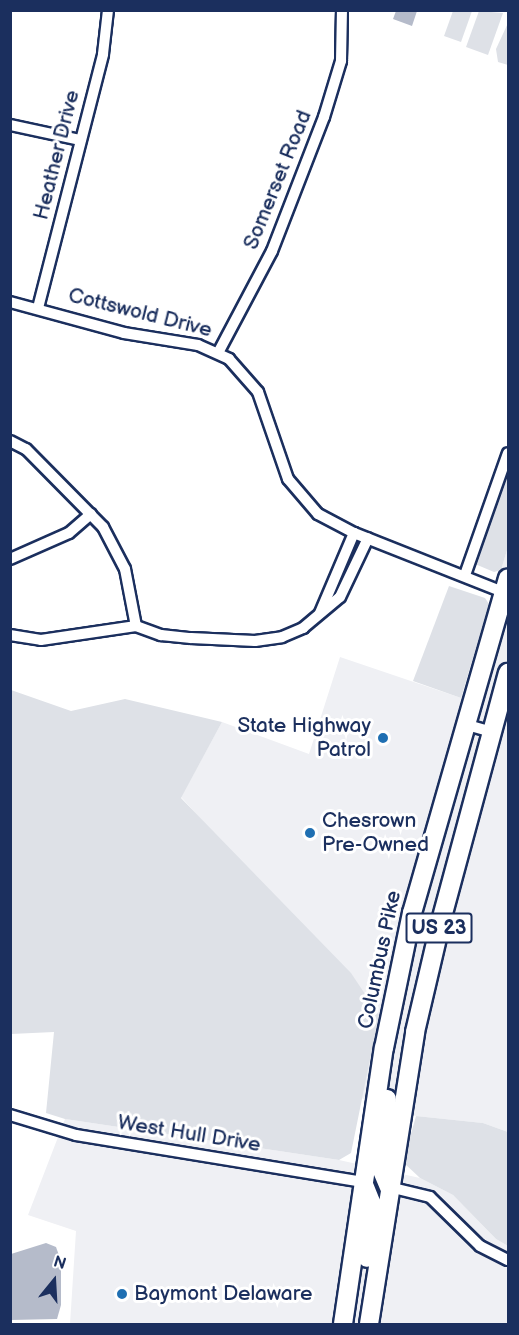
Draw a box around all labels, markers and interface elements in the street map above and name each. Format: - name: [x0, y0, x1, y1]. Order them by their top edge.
- street label: Heather Drive: [29, 88, 85, 222]
- street label: Somerset Road: [239, 107, 317, 253]
- street label: Cottswold Drive: [66, 283, 214, 343]
- place label: State Highway Patrol: [238, 713, 371, 763]
- marker: State Highway Patrol: [376, 731, 390, 745]
- place label: Chesrown Pre-Owned: [322, 808, 429, 858]
- marker: Chesrown Pre-Owned: [303, 826, 317, 840]
- street label: Columbus Pike: [353, 889, 407, 1031]
- road number: US 23: [404, 911, 474, 945]
- street label: West Hull Drive: [116, 1110, 262, 1158]
- north arrow: [24, 1251, 84, 1311]
- text: N: [51, 1253, 68, 1274]
- place label: Baymont Delaware: [134, 1281, 312, 1307]
- marker: Baymont Delaware: [115, 1287, 129, 1301]

